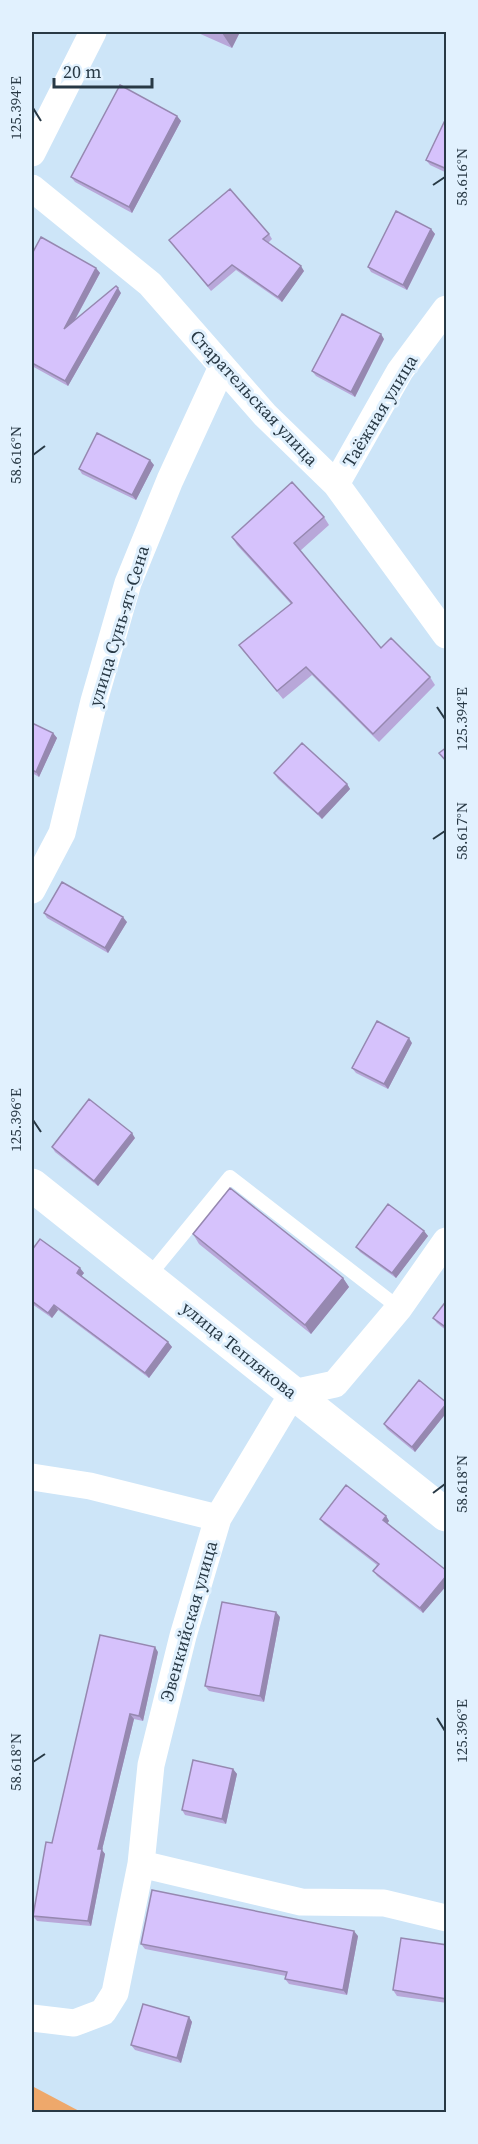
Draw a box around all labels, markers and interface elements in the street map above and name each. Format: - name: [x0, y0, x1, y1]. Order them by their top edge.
- scale bar: [54, 51, 152, 89]
- text: 20 m: [63, 59, 101, 84]
- text: 125.394°E: [5, 76, 26, 140]
- text: 58.616°N: [451, 148, 472, 206]
- street label: Старательская улица: [184, 324, 325, 472]
- street label: Таёжная улица: [336, 349, 423, 472]
- text: 58.616°N: [5, 426, 26, 484]
- street label: улица Сунь-ят-Сена: [82, 541, 155, 710]
- text: 125.394°E: [451, 687, 472, 751]
- text: 58.617°N: [451, 802, 472, 860]
- text: 125.396°E: [5, 1088, 26, 1152]
- street label: улица Теплякова: [176, 1295, 303, 1405]
- text: 58.618°N: [451, 1455, 472, 1513]
- street label: Эвенкийская улица: [154, 1537, 224, 1704]
- text: 125.396°E: [451, 1699, 472, 1763]
- text: 58.618°N: [5, 1733, 26, 1791]

